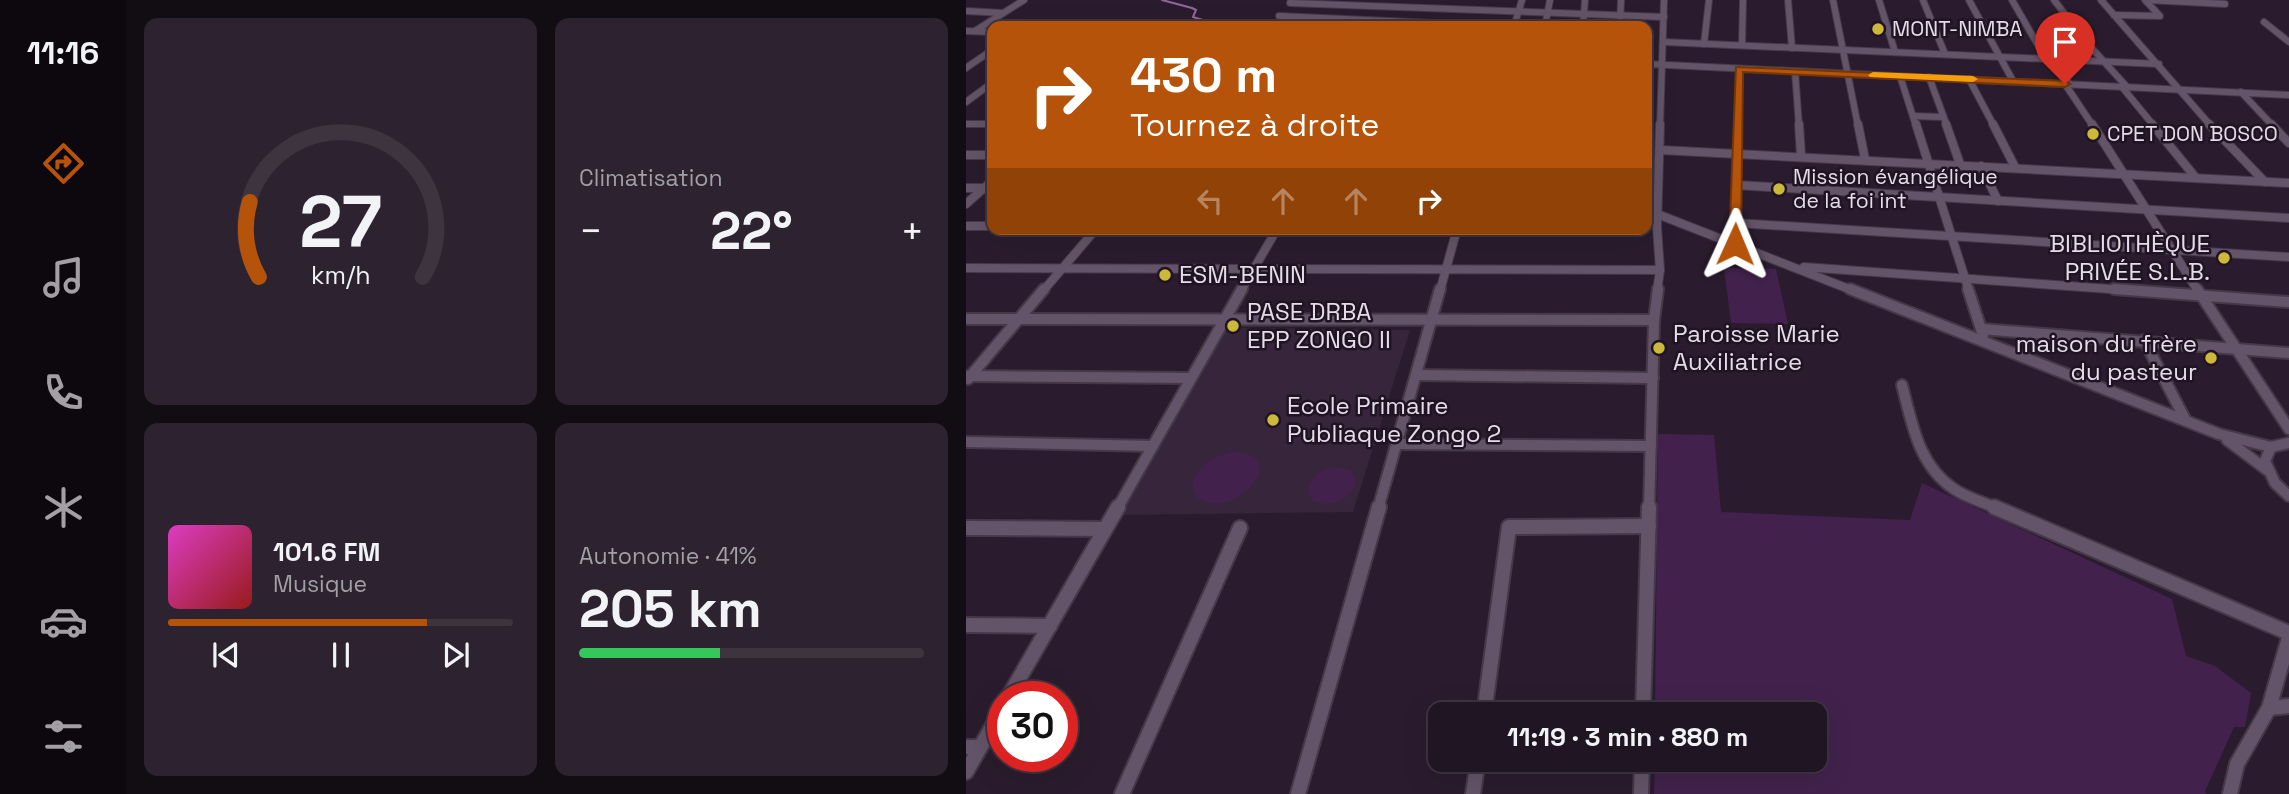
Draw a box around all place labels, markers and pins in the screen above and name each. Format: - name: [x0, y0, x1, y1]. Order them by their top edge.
- pin: [2035, 12.0, 2095, 84]
- place label: MONT-NIMBA: [1892, 15, 2023, 42]
- marker: MONT-NIMBA: [1870, 21, 1886, 37]
- place label: CPET DON BOSCO: [2107, 120, 2278, 147]
- marker: CPET DON BOSCO: [2085, 126, 2101, 142]
- place label: Mission évangélique de la foi int: [1793, 163, 1998, 214]
- marker: Mission évangélique de la foi int: [1771, 181, 1787, 197]
- place label: BIBLIOTHÈQUE PRIVÉE S.L.B.: [2049, 228, 2210, 287]
- marker: BIBLIOTHÈQUE PRIVÉE S.L.B.: [2216, 250, 2232, 266]
- place label: ESM-BENIN: [1179, 259, 1306, 290]
- marker: ESM-BENIN: [1157, 267, 1173, 283]
- place label: PASE DRBA EPP ZONGO II: [1247, 296, 1391, 355]
- marker: PASE DRBA EPP ZONGO II: [1225, 318, 1241, 334]
- place label: Paroisse Marie Auxiliatrice: [1673, 318, 1840, 377]
- place label: maison du frère du pasteur: [2016, 328, 2197, 387]
- marker: Paroisse Marie Auxiliatrice: [1651, 340, 1667, 356]
- marker: maison du frère du pasteur: [2203, 350, 2219, 366]
- place label: Ecole Primaire Publiaque Zongo 2: [1287, 390, 1501, 449]
- marker: Ecole Primaire Publiaque Zongo 2: [1265, 412, 1281, 428]

